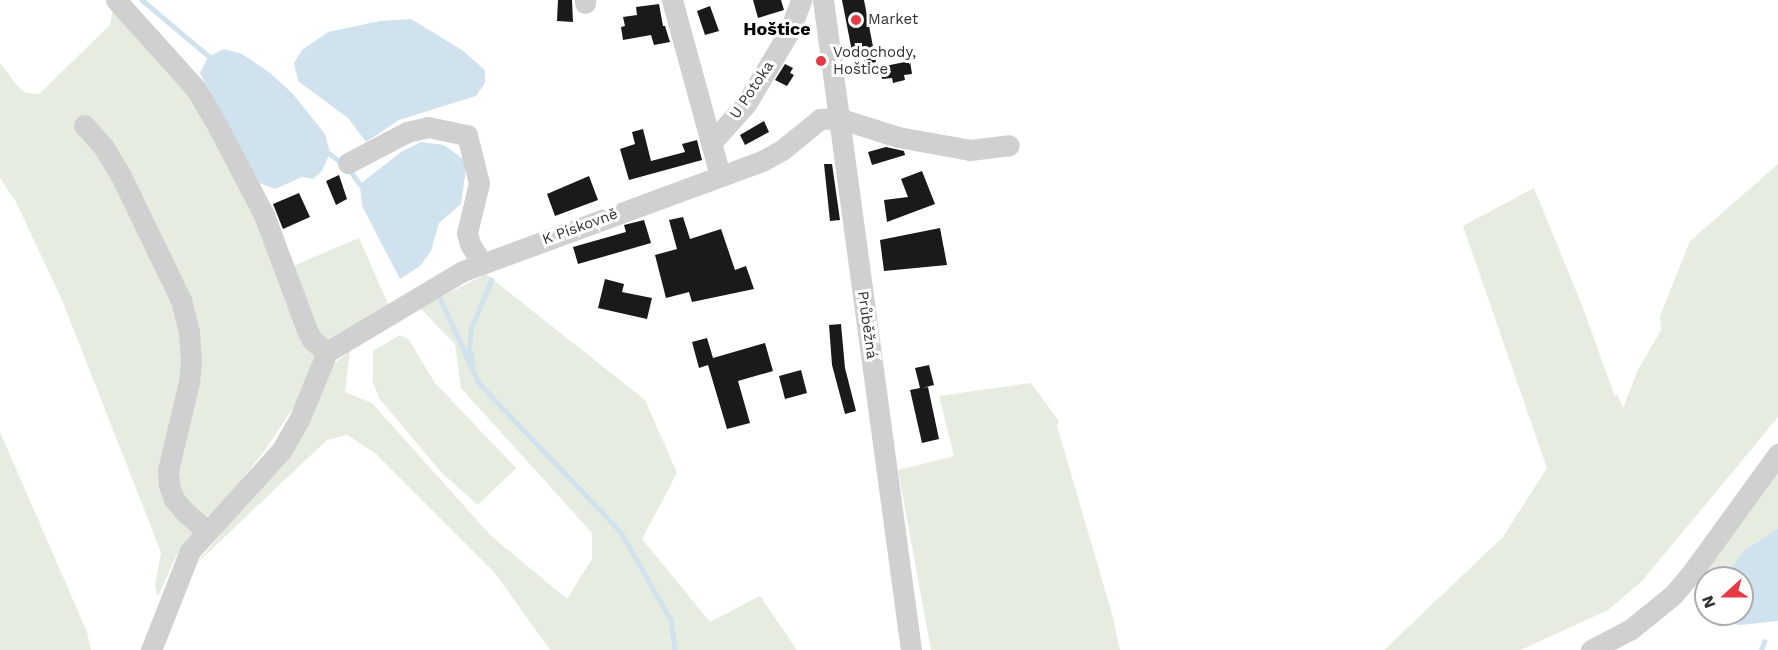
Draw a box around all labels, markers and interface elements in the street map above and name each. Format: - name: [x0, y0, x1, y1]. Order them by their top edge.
- place label: Market: [868, 11, 918, 29]
- marker: Market: [849, 13, 863, 27]
- district label: Hoštice: [743, 18, 811, 40]
- place label: Vodochody, Hoštice: [833, 43, 916, 78]
- marker: Vodochody, Hoštice: [814, 54, 828, 68]
- street label: U Potoka: [726, 58, 778, 122]
- street label: K Pískovně: [540, 205, 620, 249]
- street label: Průběžná: [853, 290, 881, 360]
- north arrow: [1694, 566, 1754, 626]
- text: N: [1698, 593, 1720, 611]

